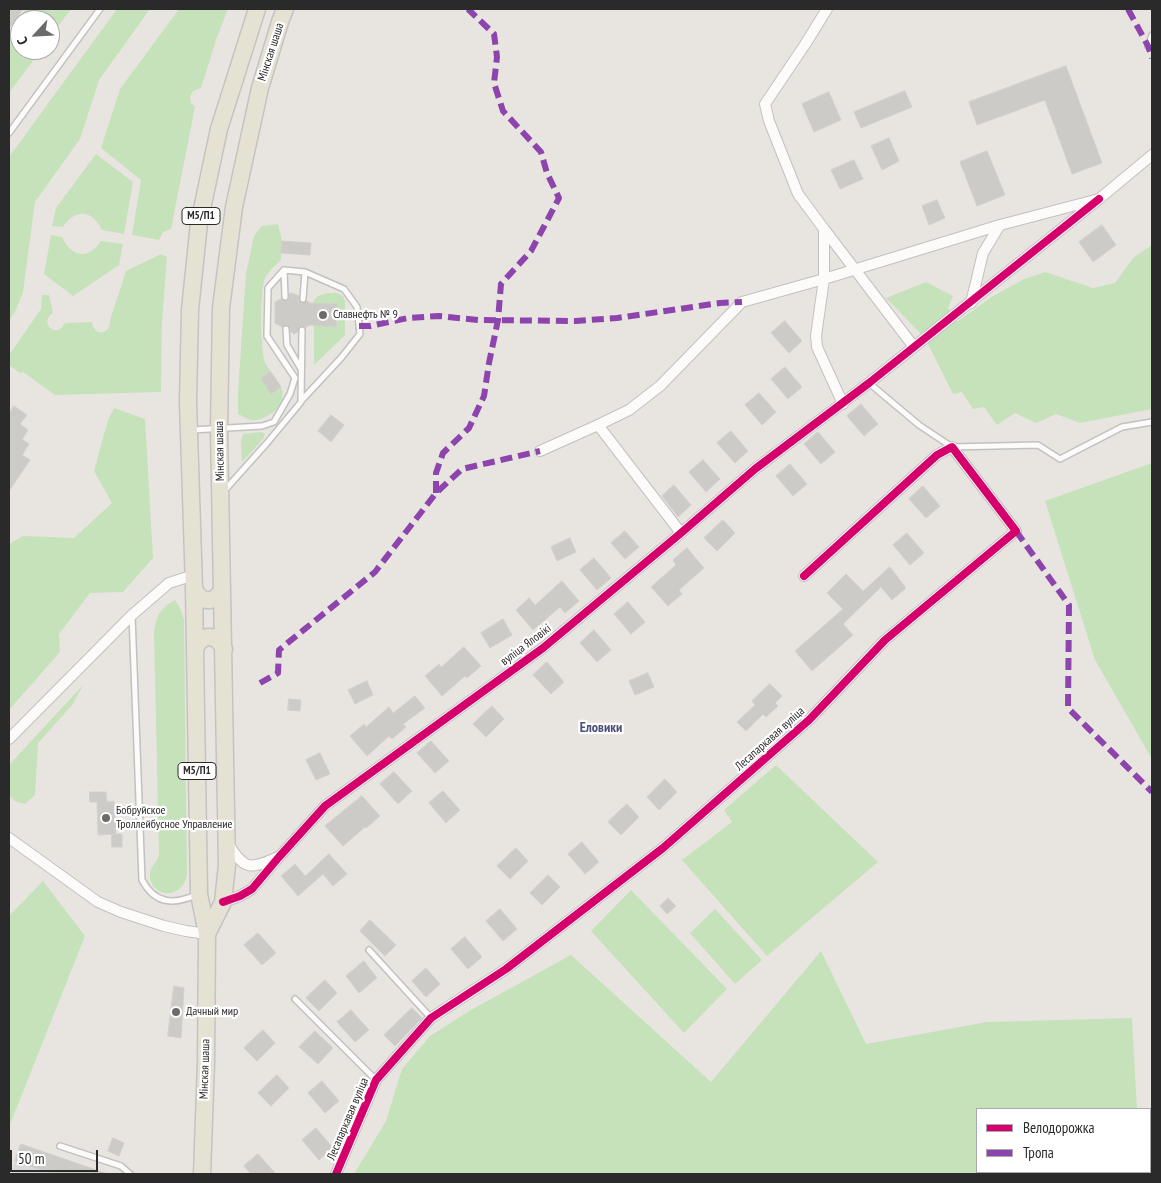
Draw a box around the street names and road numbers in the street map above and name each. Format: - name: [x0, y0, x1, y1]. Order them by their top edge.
- street label: Мінская шаша: [255, 21, 287, 83]
- road number: М5/П1: [182, 208, 220, 225]
- street label: Мінская шаша: [212, 421, 228, 481]
- street label: вуліца Яловікі: [498, 621, 554, 669]
- street label: Лесапаркавая вуліца: [732, 704, 808, 774]
- road number: М5/П1: [178, 762, 216, 779]
- street label: Мінская шаша: [197, 1039, 213, 1099]
- street label: Лесапаркавая вуліца: [324, 1076, 372, 1162]

